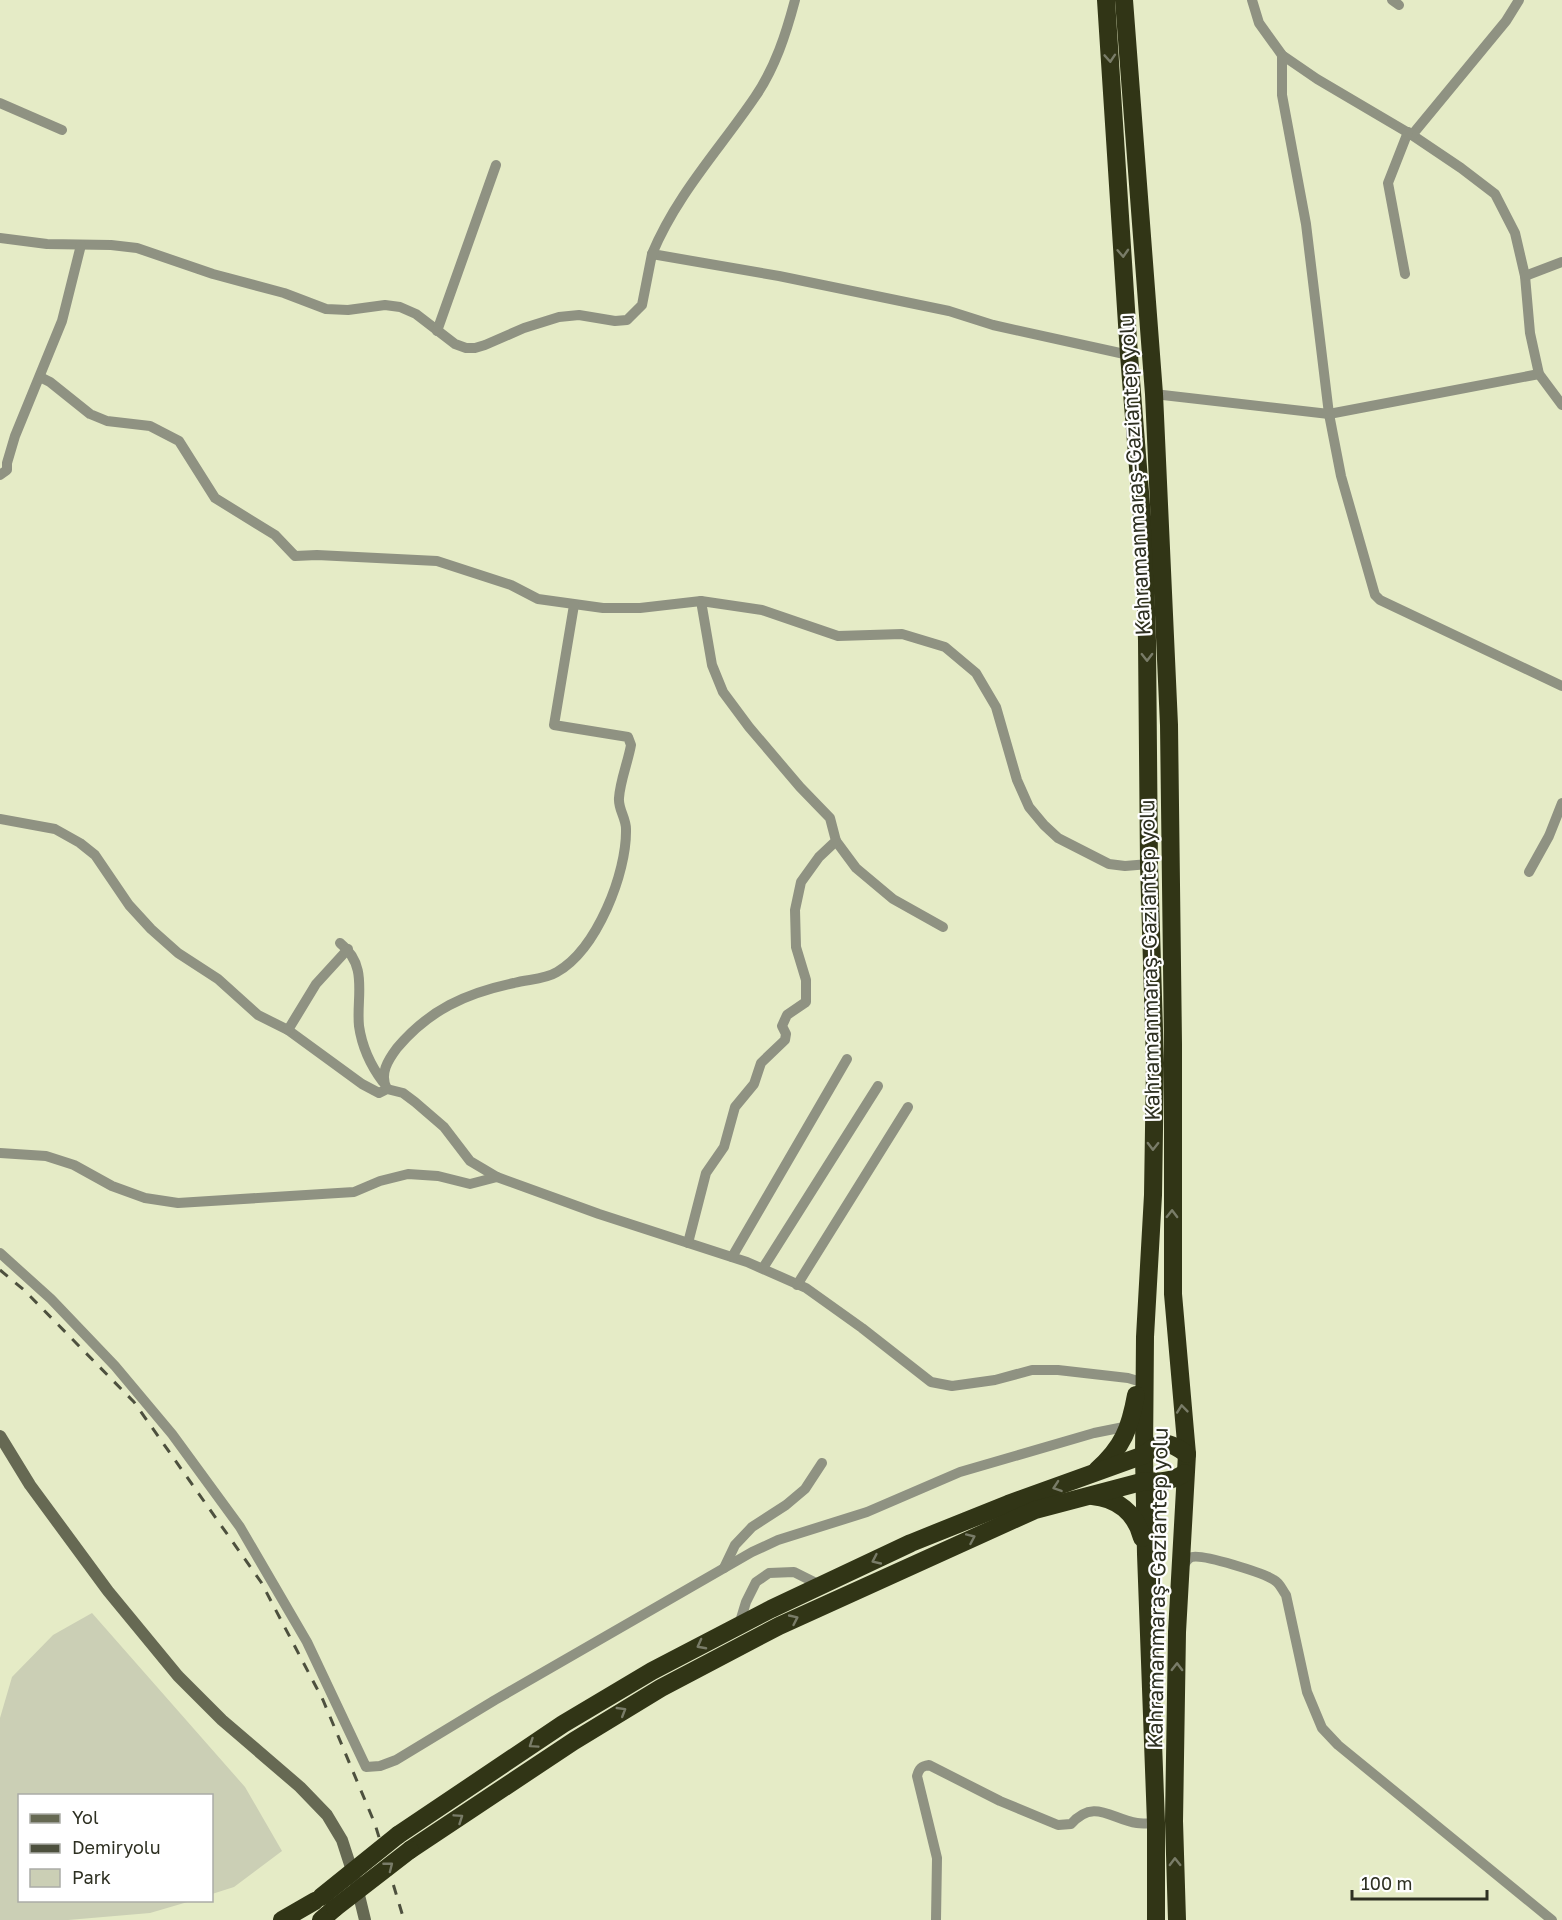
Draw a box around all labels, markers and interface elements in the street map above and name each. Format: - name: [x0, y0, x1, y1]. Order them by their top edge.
- one-way arrow: [1104, 54, 1117, 63]
- one-way arrow: [1116, 248, 1129, 257]
- street label: Kahramanmaraş-Gaziantep yolu: [1113, 314, 1155, 636]
- one-way arrow: [1141, 653, 1154, 662]
- street label: Kahramanmaraş-Gaziantep yolu: [1133, 799, 1165, 1121]
- one-way arrow: [1147, 1141, 1159, 1150]
- one-way arrow: [1166, 1210, 1178, 1219]
- one-way arrow: [1176, 1404, 1189, 1414]
- street label: Kahramanmaraş-Gaziantep yolu: [1141, 1427, 1173, 1749]
- one-way arrow: [1052, 1479, 1063, 1492]
- one-way arrow: [965, 1533, 976, 1545]
- one-way arrow: [871, 1552, 882, 1564]
- one-way arrow: [788, 1615, 799, 1627]
- one-way arrow: [697, 1638, 707, 1649]
- one-way arrow: [1171, 1662, 1183, 1671]
- one-way arrow: [616, 1707, 626, 1719]
- one-way arrow: [529, 1737, 539, 1749]
- legend: [18, 1794, 213, 1902]
- text: Yol: [72, 1806, 99, 1828]
- one-way arrow: [453, 1813, 463, 1825]
- text: Demiryolu: [72, 1836, 161, 1858]
- one-way arrow: [1169, 1857, 1181, 1866]
- one-way arrow: [383, 1863, 394, 1874]
- scale bar: [1352, 1863, 1487, 1901]
- text: Park: [72, 1866, 111, 1888]
- text: 100 m: [1361, 1872, 1412, 1894]

